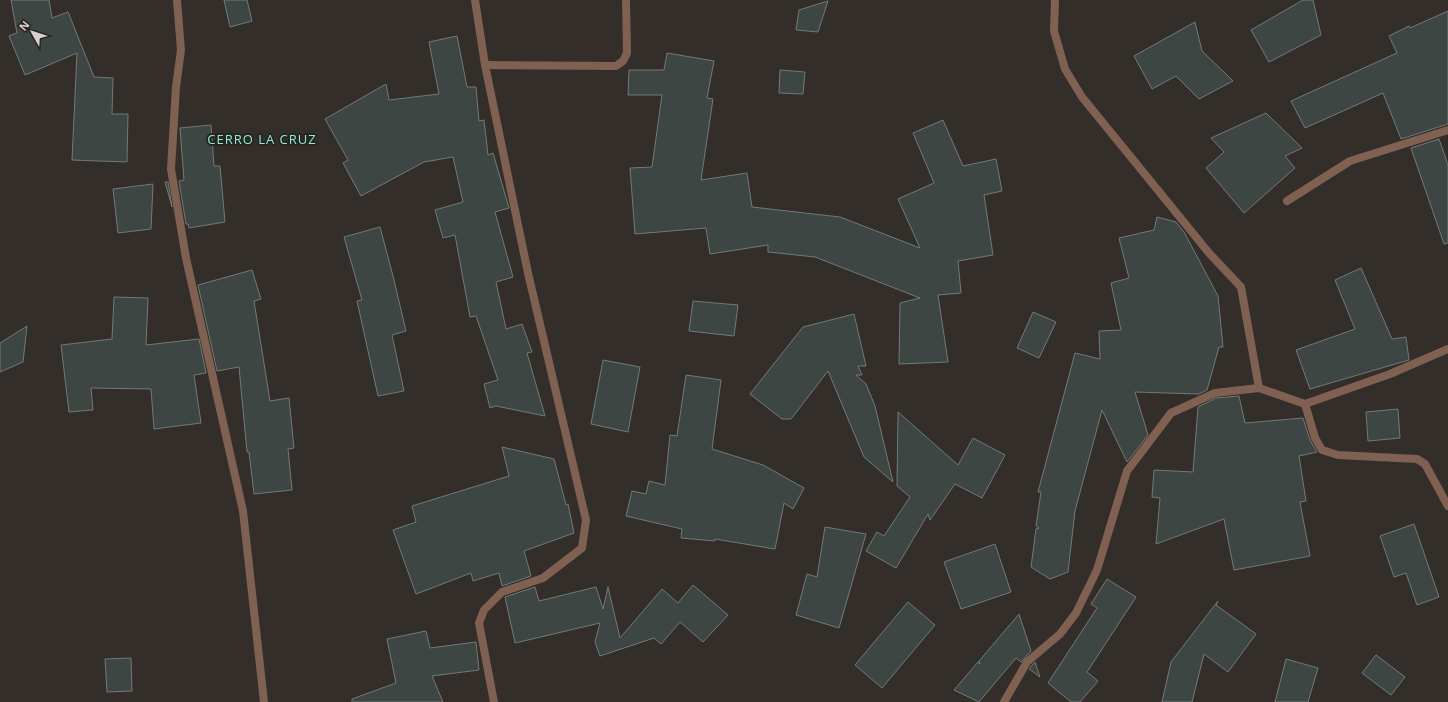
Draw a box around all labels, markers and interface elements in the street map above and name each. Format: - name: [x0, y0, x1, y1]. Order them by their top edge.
- north arrow: [12, 12, 52, 52]
- text: N: [15, 17, 32, 34]
- district label: CERRO LA CRUZ: [207, 130, 317, 148]

